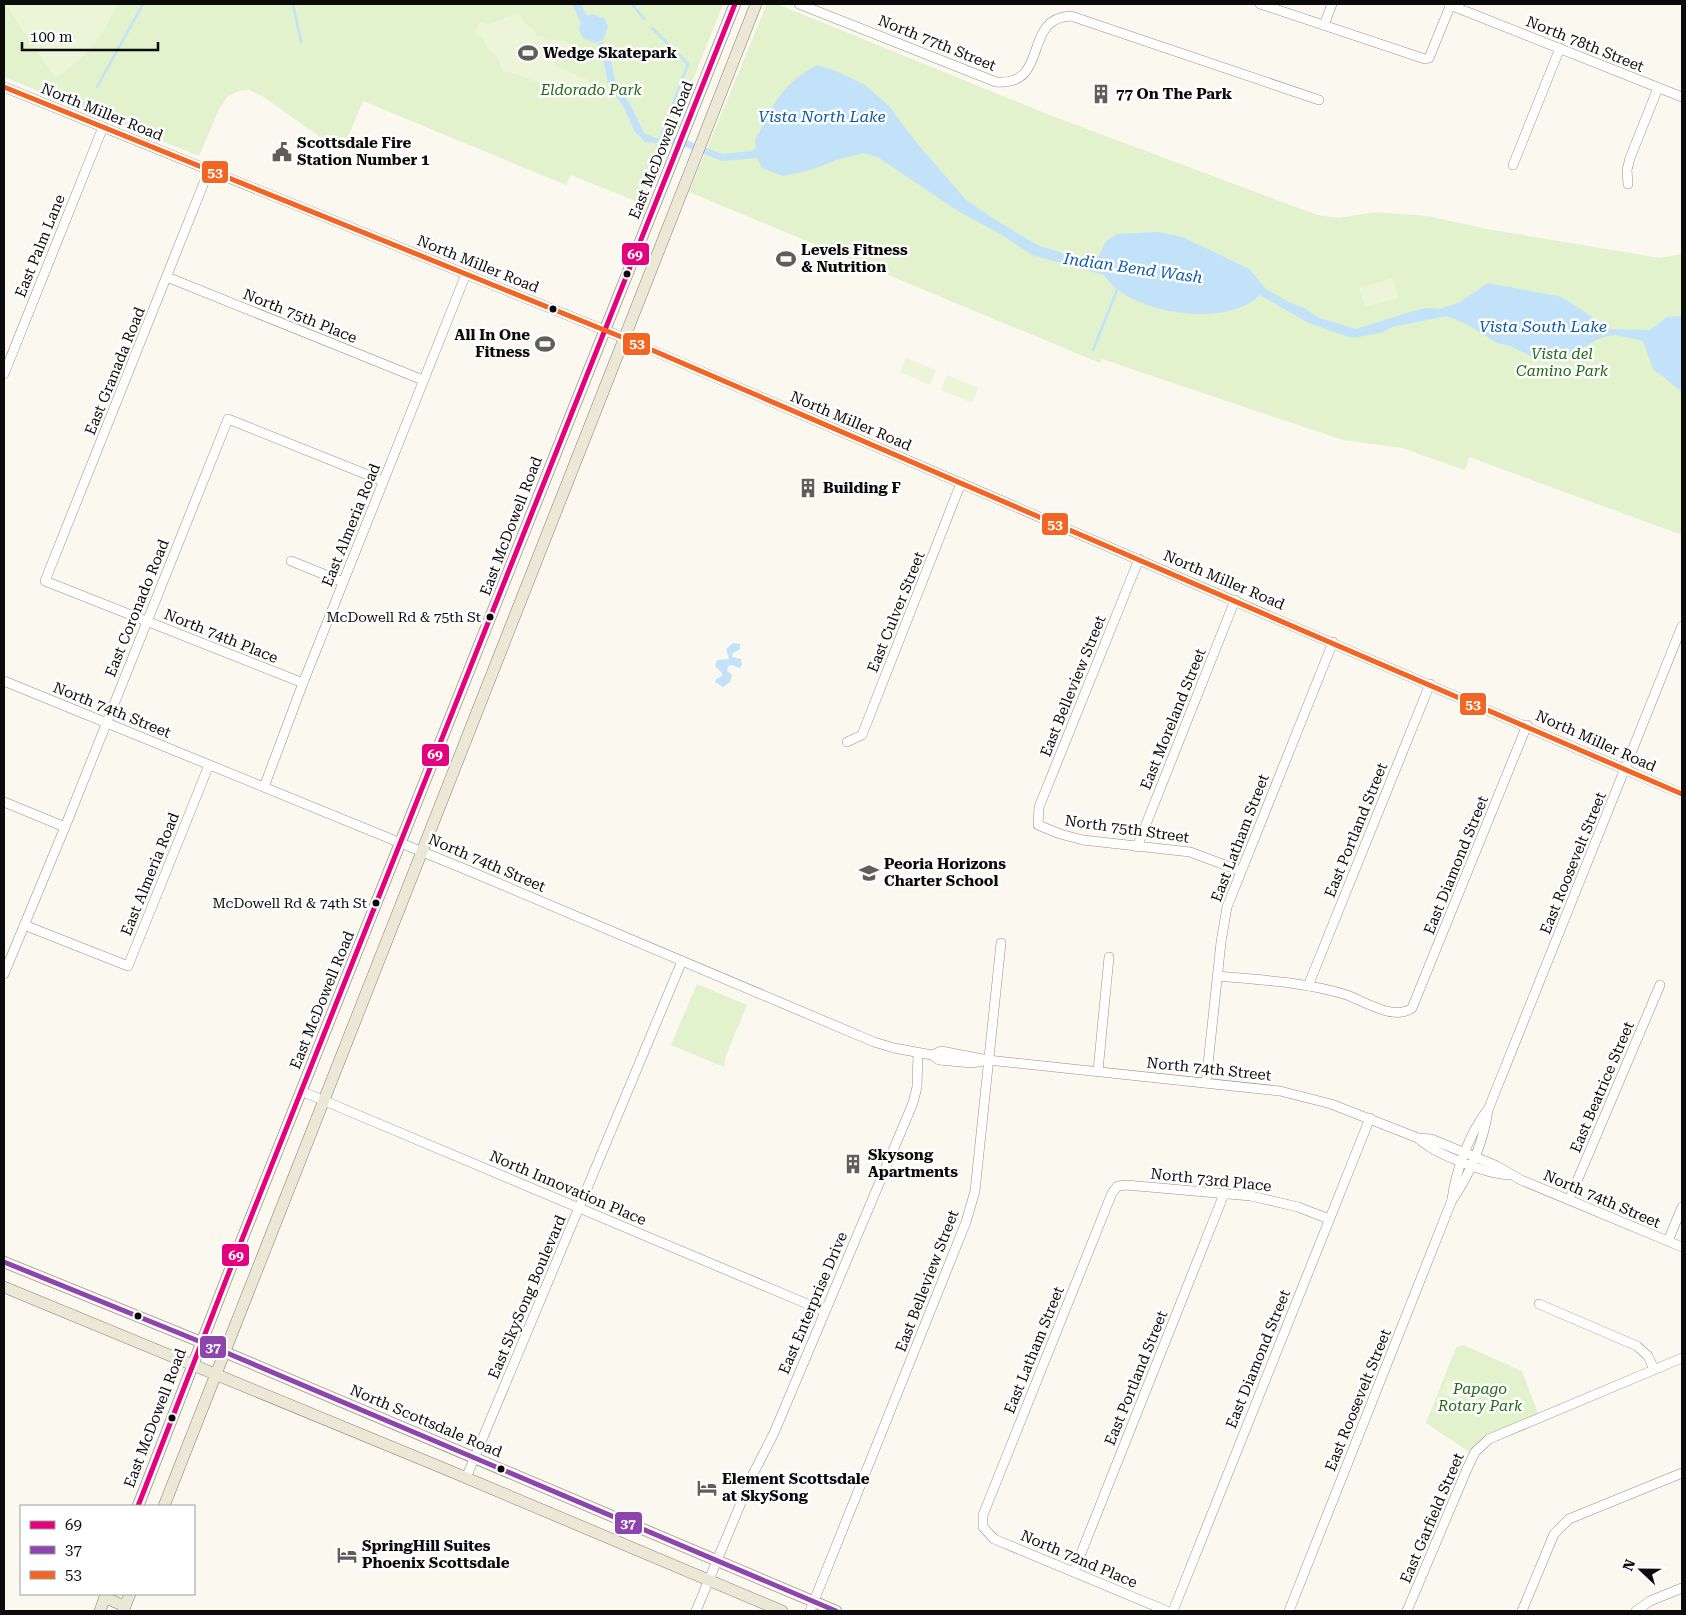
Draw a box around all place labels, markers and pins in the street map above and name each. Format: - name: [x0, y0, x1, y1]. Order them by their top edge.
- sports icon: Wedge Skatepark: [517, 42, 539, 64]
- place label: Wedge Skatepark: [543, 44, 678, 62]
- building icon: 77 On The Park: [1090, 83, 1112, 105]
- place label: 77 On The Park: [1116, 85, 1233, 103]
- place label: Scottsdale Fire Station Number 1: [297, 134, 430, 169]
- public building icon: Scottsdale Fire Station Number 1: [271, 141, 293, 163]
- place label: Levels Fitness & Nutrition: [801, 241, 908, 276]
- sports icon: Levels Fitness & Nutrition: [775, 248, 797, 270]
- unlabelled marker: [622, 269, 632, 279]
- unlabelled marker: [548, 304, 558, 314]
- place label: All In One Fitness: [455, 326, 530, 361]
- sports icon: All In One Fitness: [534, 333, 556, 355]
- building icon: Building F: [797, 477, 819, 499]
- place label: Building F: [823, 479, 901, 497]
- place label: McDowell Rd & 75th St: [326, 609, 481, 625]
- marker: McDowell Rd & 75th St: [485, 612, 495, 622]
- place label: Peoria Horizons Charter School: [884, 855, 1006, 890]
- school or university icon: Peoria Horizons Charter School: [858, 862, 880, 884]
- place label: McDowell Rd & 74th St: [212, 895, 367, 911]
- marker: McDowell Rd & 74th St: [371, 898, 381, 908]
- place label: Skysong Apartments: [868, 1146, 958, 1181]
- building icon: Skysong Apartments: [842, 1153, 864, 1175]
- unlabelled marker: [133, 1311, 143, 1321]
- unlabelled marker: [167, 1413, 177, 1423]
- unlabelled marker: [496, 1464, 506, 1474]
- place label: Element Scottsdale at SkySong: [722, 1470, 870, 1505]
- hotel icon: Element Scottsdale at SkySong: [696, 1477, 718, 1499]
- place label: SpringHill Suites Phoenix Scottsdale: [362, 1537, 510, 1572]
- hotel icon: SpringHill Suites Phoenix Scottsdale: [336, 1544, 358, 1566]

